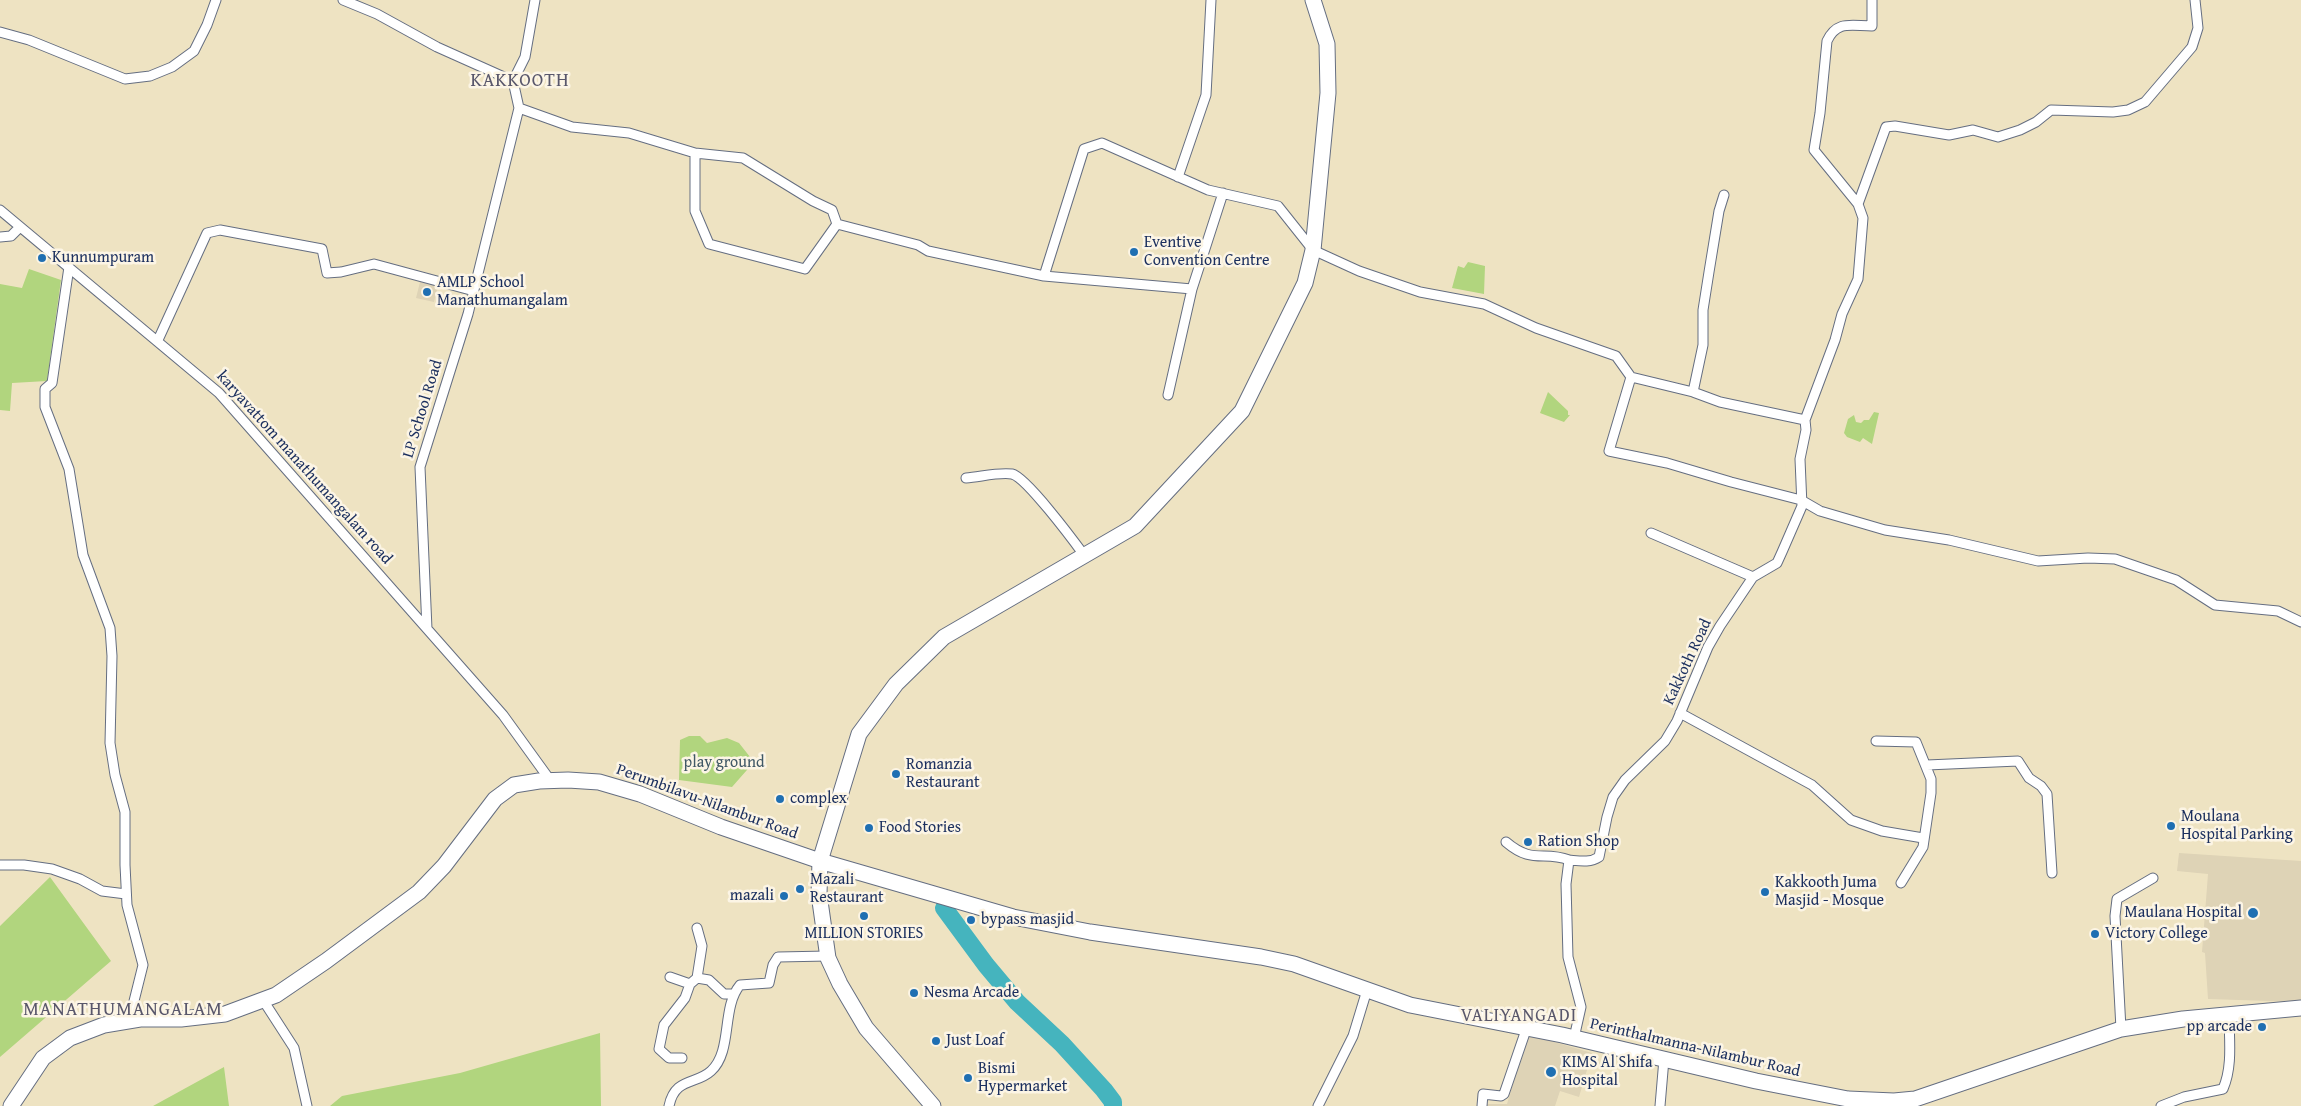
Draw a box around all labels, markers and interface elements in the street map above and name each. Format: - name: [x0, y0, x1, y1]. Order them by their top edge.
- district label: KAKKOOTH: [469, 70, 571, 92]
- place label: Eventive Convention Centre: [1144, 233, 1269, 271]
- marker: Eventive Convention Centre: [1128, 246, 1140, 258]
- place label: Kunnumpuram: [52, 248, 154, 268]
- marker: Kunnumpuram: [36, 252, 48, 264]
- place label: AMLP School Manathumangalam: [437, 273, 568, 311]
- marker: AMLP School Manathumangalam: [421, 286, 433, 298]
- street label: LP School Road: [399, 358, 447, 460]
- street label: karyavattom manathumangalam road: [212, 367, 396, 569]
- street label: Kakkoth Road: [1660, 616, 1716, 708]
- park label: play ground: [684, 753, 764, 773]
- place label: Romanzia Restaurant: [906, 755, 980, 793]
- street label: Perumbilavu-Nilambur Road: [614, 760, 800, 844]
- marker: Romanzia Restaurant: [890, 768, 902, 780]
- place label: complex: [790, 789, 847, 809]
- marker: complex: [774, 793, 786, 805]
- place label: Moulana Hospital Parking: [2181, 807, 2293, 845]
- place label: Food Stories: [879, 818, 961, 838]
- marker: Moulana Hospital Parking: [2165, 820, 2177, 832]
- marker: Food Stories: [863, 822, 875, 834]
- place label: Ration Shop: [1538, 832, 1619, 852]
- marker: Ration Shop: [1522, 836, 1534, 848]
- place label: Mazali Restaurant: [810, 870, 884, 908]
- place label: Kakkooth Juma Masjid - Mosque: [1775, 873, 1884, 911]
- marker: Mazali Restaurant: [794, 883, 806, 895]
- place label: mazali: [730, 886, 774, 906]
- marker: Kakkooth Juma Masjid - Mosque: [1759, 886, 1771, 898]
- marker: mazali: [778, 890, 790, 902]
- place label: Maulana Hospital: [2125, 903, 2242, 923]
- marker: Maulana Hospital: [2246, 906, 2260, 920]
- marker: MILLION STORIES: [858, 910, 870, 922]
- place label: bypass masjid: [981, 910, 1074, 930]
- marker: bypass masjid: [965, 914, 977, 926]
- place label: MILLION STORIES: [805, 924, 923, 944]
- place label: Victory College: [2105, 924, 2208, 944]
- marker: Victory College: [2089, 928, 2101, 940]
- place label: Nesma Arcade: [924, 983, 1019, 1003]
- marker: Nesma Arcade: [908, 987, 920, 999]
- district label: MANATHUMANGALAM: [21, 999, 225, 1021]
- district label: VALIYANGADI: [1459, 1005, 1579, 1027]
- street label: Perinthalmanna-Nilambur Road: [1588, 1014, 1802, 1082]
- place label: pp arcade: [2187, 1017, 2252, 1037]
- marker: pp arcade: [2256, 1021, 2268, 1033]
- place label: Just Loaf: [946, 1031, 1004, 1051]
- marker: Just Loaf: [930, 1035, 942, 1047]
- place label: KIMS Al Shifa Hospital: [1562, 1053, 1653, 1091]
- place label: Bismi Hypermarket: [978, 1059, 1068, 1097]
- marker: KIMS Al Shifa Hospital: [1544, 1065, 1558, 1079]
- marker: Bismi Hypermarket: [962, 1072, 974, 1084]

